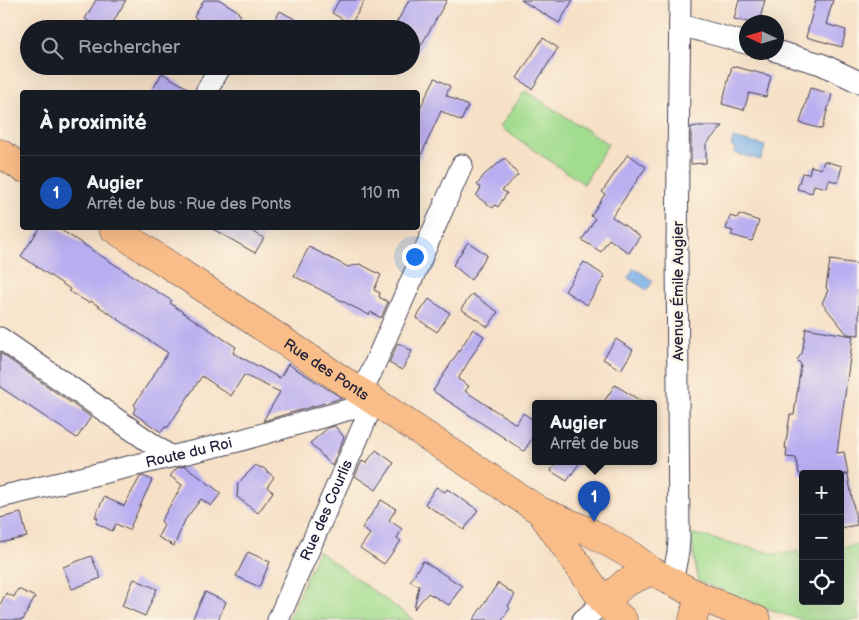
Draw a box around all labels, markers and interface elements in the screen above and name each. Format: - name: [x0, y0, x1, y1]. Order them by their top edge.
- north arrow: [739, 15, 784, 60]
- search box: [20, 20, 420, 75]
- icon: search: [38, 34, 66, 62]
- text: Rechercher: [78, 36, 180, 59]
- text: À proximité: [40, 110, 147, 135]
- text: Augier: [87, 172, 143, 195]
- text: 1: [53, 184, 59, 203]
- text: 110 m: [361, 184, 400, 203]
- text: Arrêt de bus · Rue des Ponts: [87, 195, 291, 214]
- street label: Avenue Émile Augier: [669, 220, 688, 361]
- your location: [402, 244, 428, 270]
- street label: Rue des Ponts: [280, 335, 373, 405]
- popup: [532, 400, 657, 465]
- text: Augier: [550, 412, 606, 435]
- street label: Route du Roi: [144, 434, 234, 472]
- text: Arrêt de bus: [550, 435, 639, 454]
- street label: Rue des Courlis: [296, 456, 357, 564]
- map controls: [799, 470, 844, 605]
- button: +: [799, 470, 844, 515]
- pin: 1: [578, 481, 610, 522]
- button: −: [799, 515, 844, 560]
- button: locate: [799, 560, 844, 605]

